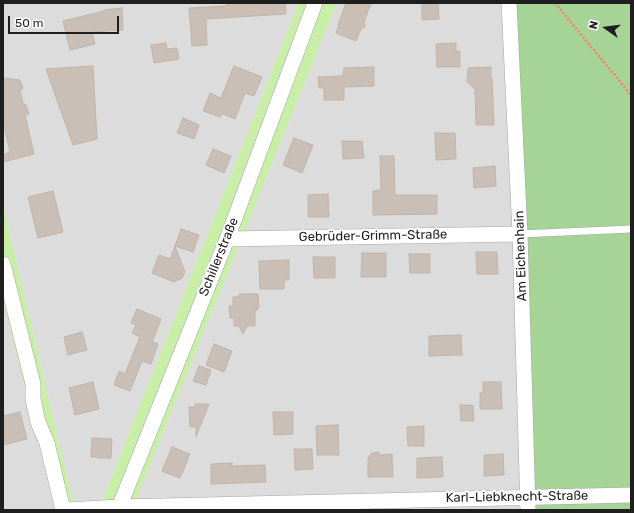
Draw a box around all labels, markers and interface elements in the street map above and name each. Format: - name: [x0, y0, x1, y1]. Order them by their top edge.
- scale bar: [10, 8, 121, 34]
- north arrow: [586, 8, 626, 48]
- text: 50 m: [15, 16, 43, 30]
- text: N: [587, 20, 601, 30]
- street label: Am Eichenhain: [512, 210, 530, 302]
- street label: Schillerstraße: [196, 215, 242, 299]
- street label: Gebrüder-Grimm-Straße: [299, 227, 447, 245]
- street label: Karl-Liebknecht-Straße: [446, 488, 588, 506]

